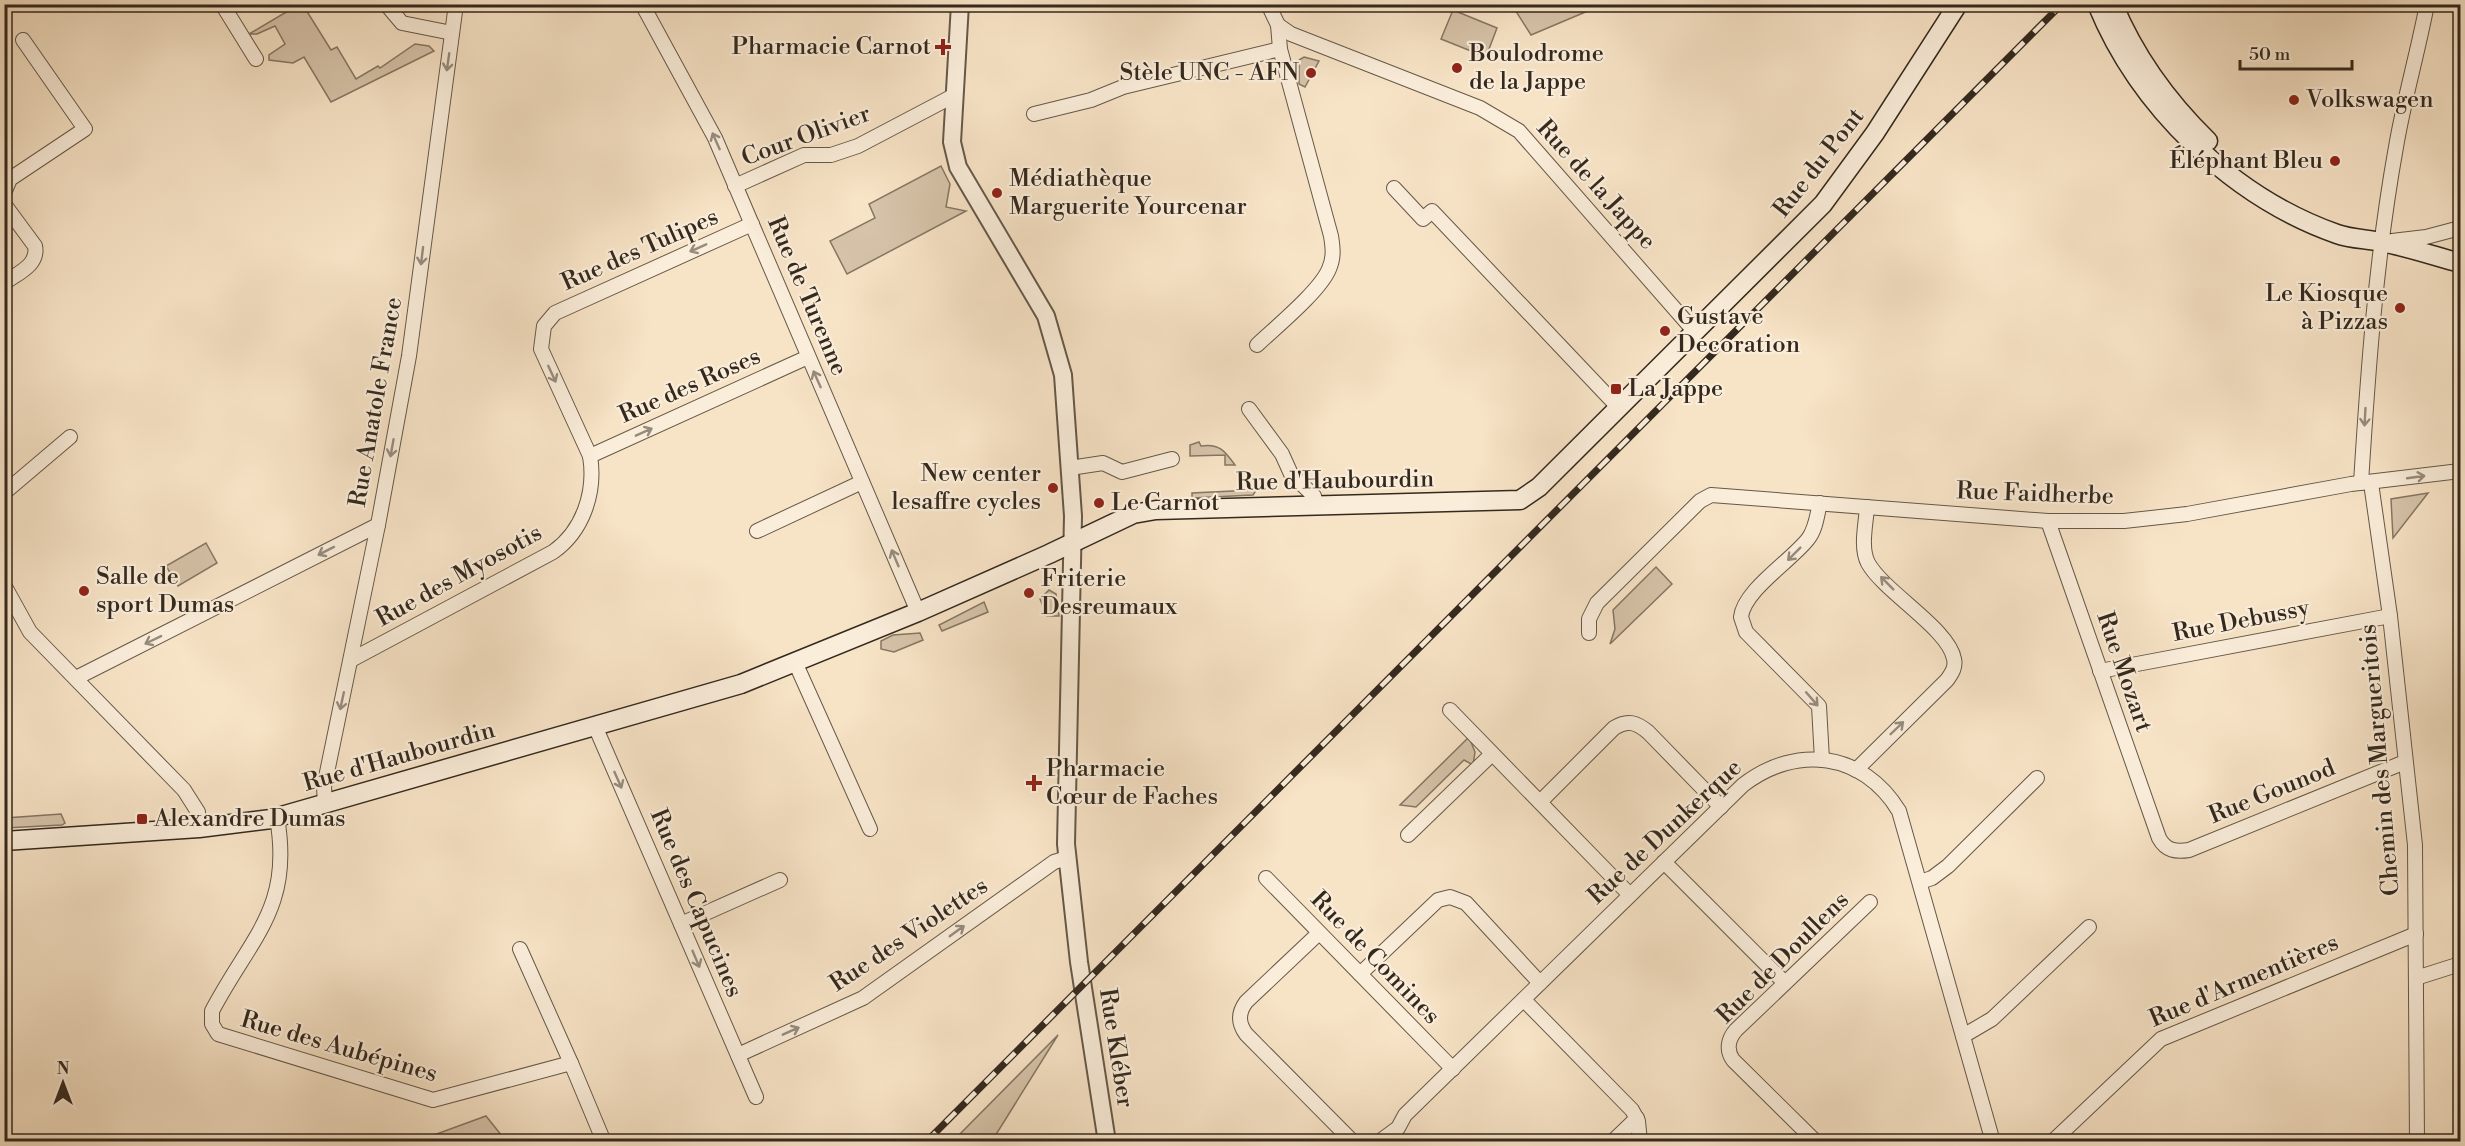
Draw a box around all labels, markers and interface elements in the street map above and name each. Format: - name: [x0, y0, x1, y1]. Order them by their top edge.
- place label: Pharmacie Carnot: [732, 32, 931, 62]
- scale bar: [2240, 33, 2352, 71]
- place label: Boulodrome de la Jappe: [1468, 39, 1604, 97]
- marker: Pharmacie Carnot: [936, 40, 950, 54]
- text: 50 m: [2249, 43, 2291, 66]
- one-way arrow: [442, 52, 453, 72]
- place label: Stèle UNC - AFN: [1120, 58, 1299, 88]
- marker: Boulodrome de la Jappe: [1450, 61, 1464, 75]
- marker: Stèle UNC - AFN: [1304, 66, 1318, 80]
- place label: Volkswagen: [2305, 85, 2433, 115]
- marker: Volkswagen: [2287, 93, 2301, 107]
- street label: Cour Olivier: [737, 99, 875, 173]
- street label: Rue du Pont: [1767, 102, 1871, 224]
- street label: Rue de la Jappe: [1530, 114, 1662, 256]
- one-way arrow: [710, 133, 721, 151]
- place label: Éléphant Bleu: [2169, 145, 2323, 176]
- marker: Éléphant Bleu: [2328, 154, 2342, 168]
- place label: Médiathèque Marguerite Yourcenar: [1009, 164, 1247, 222]
- marker: Médiathèque Marguerite Yourcenar: [990, 186, 1004, 200]
- street label: Rue des Tulipes: [557, 202, 723, 298]
- street label: Rue de Turenne: [760, 212, 854, 380]
- one-way arrow: [690, 243, 708, 254]
- one-way arrow: [417, 245, 428, 265]
- place label: Le Kiosque à Pizzas: [2265, 279, 2388, 337]
- street label: Rue Anatole France: [343, 295, 409, 509]
- marker: Le Kiosque à Pizzas: [2393, 301, 2407, 315]
- place label: Gustave Decoration: [1677, 302, 1800, 360]
- marker: Gustave Decoration: [1658, 324, 1672, 338]
- street label: Rue des Roses: [615, 341, 765, 431]
- one-way arrow: [547, 365, 559, 383]
- one-way arrow: [811, 370, 822, 388]
- place label: La Jappe: [1628, 374, 1723, 404]
- marker: La Jappe: [1609, 382, 1623, 396]
- one-way arrow: [2360, 407, 2371, 427]
- one-way arrow: [634, 425, 652, 437]
- one-way arrow: [386, 438, 397, 458]
- place label: New center lesaffre cycles: [892, 459, 1041, 517]
- street label: Rue d'Haubourdin: [1236, 464, 1434, 498]
- one-way arrow: [2405, 472, 2425, 483]
- street label: Rue Faidherbe: [1956, 476, 2114, 512]
- marker: New center lesaffre cycles: [1046, 481, 1060, 495]
- place label: Le Carnot: [1111, 488, 1220, 518]
- marker: Le Carnot: [1092, 496, 1106, 510]
- street label: Rue des Myosotis: [371, 518, 547, 634]
- one-way arrow: [318, 546, 336, 557]
- one-way arrow: [1787, 546, 1801, 561]
- one-way arrow: [888, 549, 900, 567]
- place label: Salle de sport Dumas: [96, 562, 234, 620]
- place label: Friterie Desreumaux: [1041, 564, 1178, 622]
- one-way arrow: [1879, 576, 1894, 590]
- marker: Salle de sport Dumas: [77, 584, 91, 598]
- marker: Friterie Desreumaux: [1022, 586, 1036, 600]
- street label: Rue Debussy: [2170, 593, 2312, 649]
- street label: Rue Mozart: [2089, 608, 2159, 737]
- street label: Chemin des Margueritois: [2353, 623, 2407, 897]
- one-way arrow: [144, 635, 162, 646]
- one-way arrow: [336, 691, 347, 711]
- one-way arrow: [1805, 691, 1819, 706]
- street label: Rue d'Haubourdin: [300, 715, 498, 799]
- one-way arrow: [1890, 721, 1905, 735]
- street label: Rue de Dunkerque: [1582, 753, 1748, 911]
- street label: Rue Gounod: [2204, 753, 2340, 831]
- place label: Pharmacie Cœur de Faches: [1046, 754, 1218, 812]
- one-way arrow: [613, 770, 624, 788]
- marker: Pharmacie Cœur de Faches: [1027, 776, 1041, 790]
- place label: Alexandre Dumas: [153, 804, 346, 834]
- street label: Rue des Capucines: [643, 804, 749, 1002]
- marker: Alexandre Dumas: [135, 812, 149, 826]
- street label: Rue des Violettes: [824, 871, 994, 999]
- street label: Rue de Comines: [1304, 885, 1446, 1031]
- street label: Rue de Doullens: [1711, 886, 1855, 1030]
- one-way arrow: [949, 925, 965, 938]
- street label: Rue d'Armentières: [2145, 928, 2343, 1034]
- one-way arrow: [691, 949, 702, 967]
- street label: Rue Kléber: [1092, 986, 1140, 1110]
- street label: Rue des Aubépines: [237, 1005, 441, 1089]
- one-way arrow: [782, 1025, 800, 1037]
- north arrow: [33, 1053, 93, 1113]
- text: N: [57, 1059, 70, 1079]

